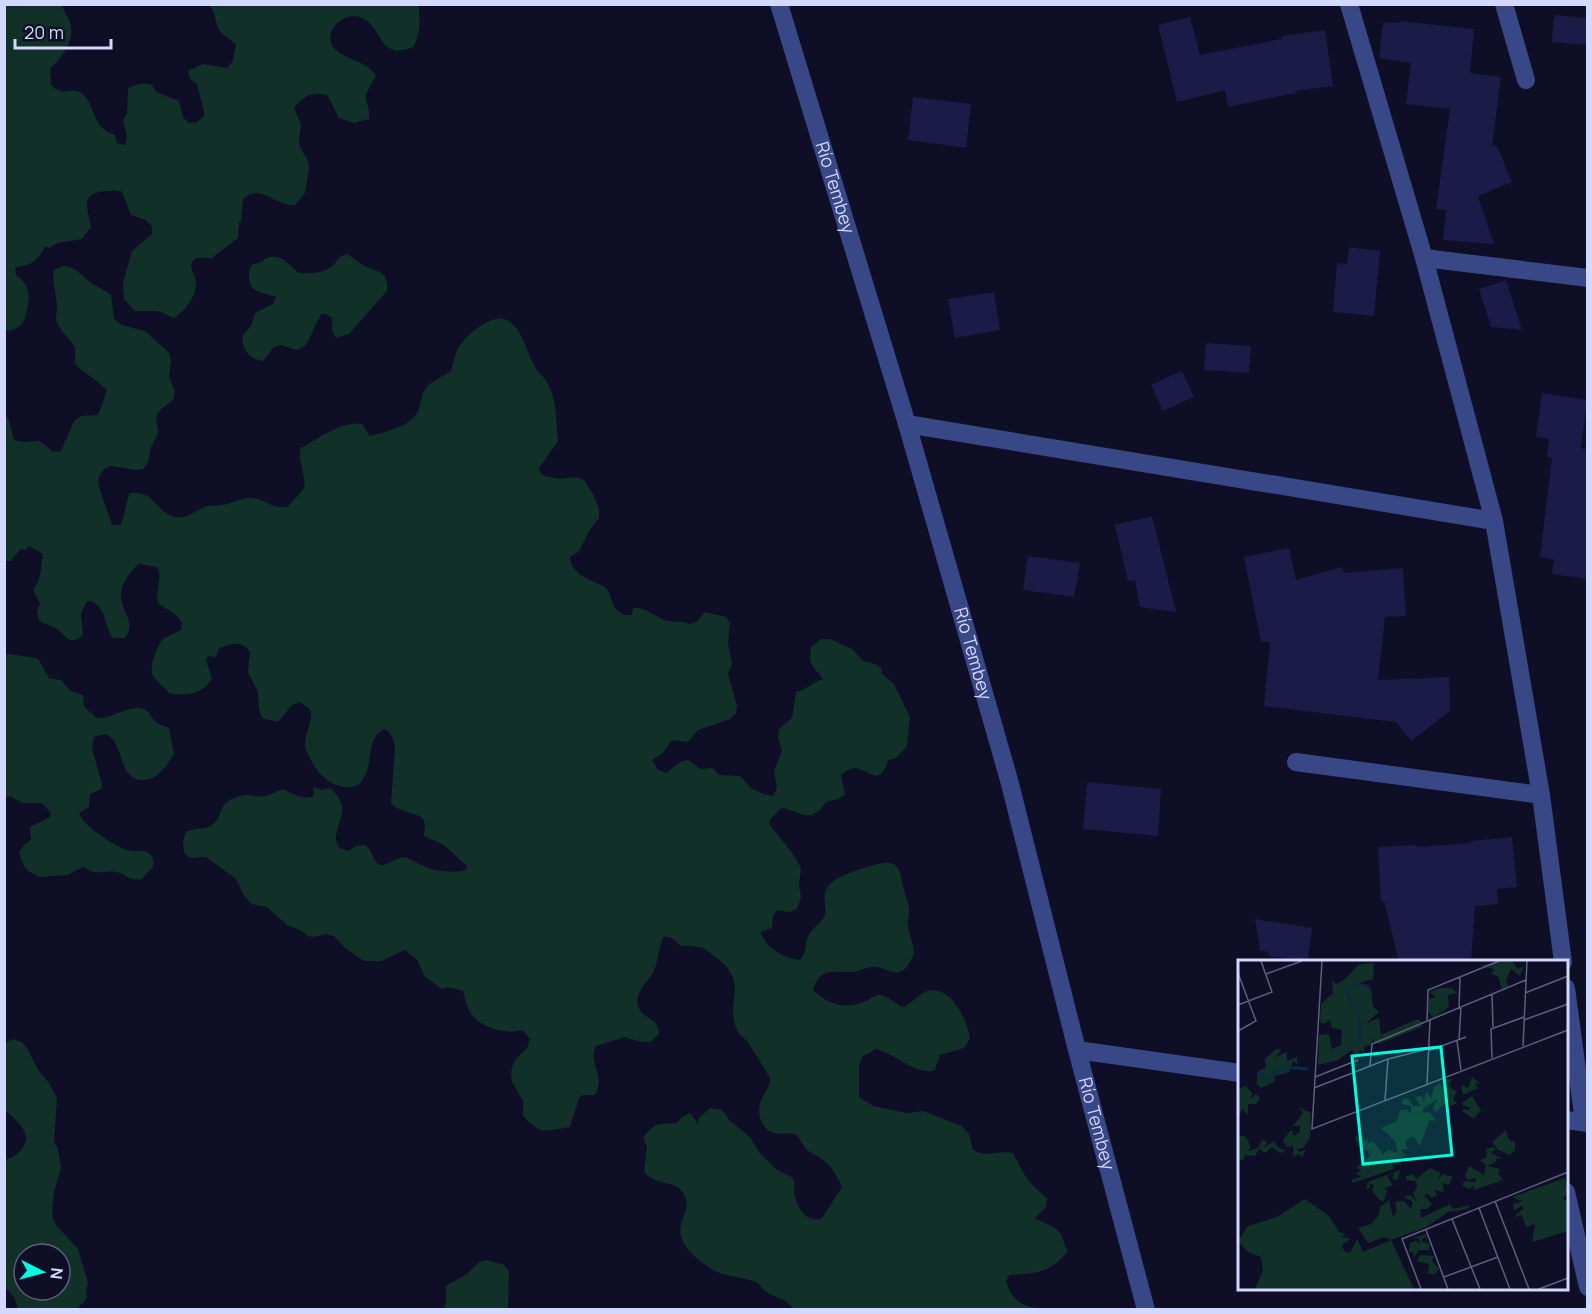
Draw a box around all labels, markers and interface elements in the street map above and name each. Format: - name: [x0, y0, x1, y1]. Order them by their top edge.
- scale bar: [15, 12, 111, 50]
- text: 20 m: [24, 20, 64, 44]
- street label: Río Tembey: [811, 138, 861, 237]
- street label: Río Tembey: [949, 604, 999, 703]
- inset map: [1238, 960, 1568, 1290]
- street label: Río Tembey: [1074, 1074, 1121, 1173]
- north arrow: [12, 1242, 72, 1302]
- text: N: [45, 1267, 68, 1280]

